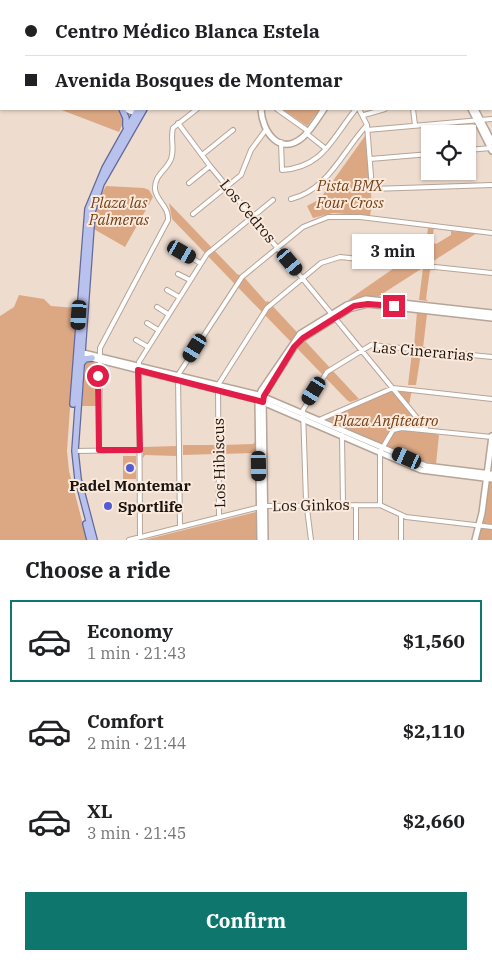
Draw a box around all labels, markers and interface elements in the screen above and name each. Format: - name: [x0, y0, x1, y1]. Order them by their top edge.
- text: Centro Médico Blanca Estela: [55, 19, 320, 43]
- text: Avenida Bosques de Montemar: [55, 68, 343, 92]
- map controls: [421, 125, 476, 180]
- button: locate: [421, 125, 476, 180]
- street label: Los Cedros: [216, 175, 280, 247]
- park label: Pista BMX Four Cross: [315, 176, 385, 212]
- park label: Plaza las Palmeras: [88, 193, 150, 229]
- callout: 3 min: [353, 234, 435, 268]
- car: [165, 238, 198, 266]
- text: 3 min: [371, 241, 415, 261]
- car: [274, 246, 305, 278]
- route end: [383, 295, 405, 317]
- car: [70, 300, 87, 330]
- car: [180, 331, 209, 365]
- street label: Las Cinerarias: [372, 337, 474, 365]
- route start: [87, 365, 109, 387]
- car: [299, 374, 328, 408]
- park label: Plaza Anfiteatro: [332, 411, 439, 430]
- street label: Los Hibiscus: [209, 418, 229, 508]
- car: [390, 445, 423, 471]
- car: [251, 451, 266, 481]
- marker: Padel Montemar: [124, 462, 136, 474]
- place label: Padel Montemar: [69, 476, 191, 495]
- street label: Los Ginkos: [272, 495, 350, 515]
- place label: Sportlife: [118, 497, 183, 516]
- marker: Sportlife: [102, 500, 114, 512]
- text: Choose a ride: [25, 555, 171, 584]
- icon: car: [27, 619, 72, 664]
- text: Economy: [87, 619, 173, 643]
- text: $1,560: [403, 629, 465, 653]
- text: 1 min · 21:43: [87, 643, 186, 663]
- icon: car: [27, 709, 72, 754]
- text: Comfort: [87, 709, 164, 733]
- text: $2,110: [403, 719, 465, 743]
- text: 2 min · 21:44: [87, 733, 186, 753]
- icon: car: [27, 799, 72, 844]
- text: XL: [87, 799, 113, 823]
- text: $2,660: [403, 809, 465, 833]
- text: 3 min · 21:45: [87, 823, 186, 843]
- button: Confirm: [25, 892, 467, 950]

